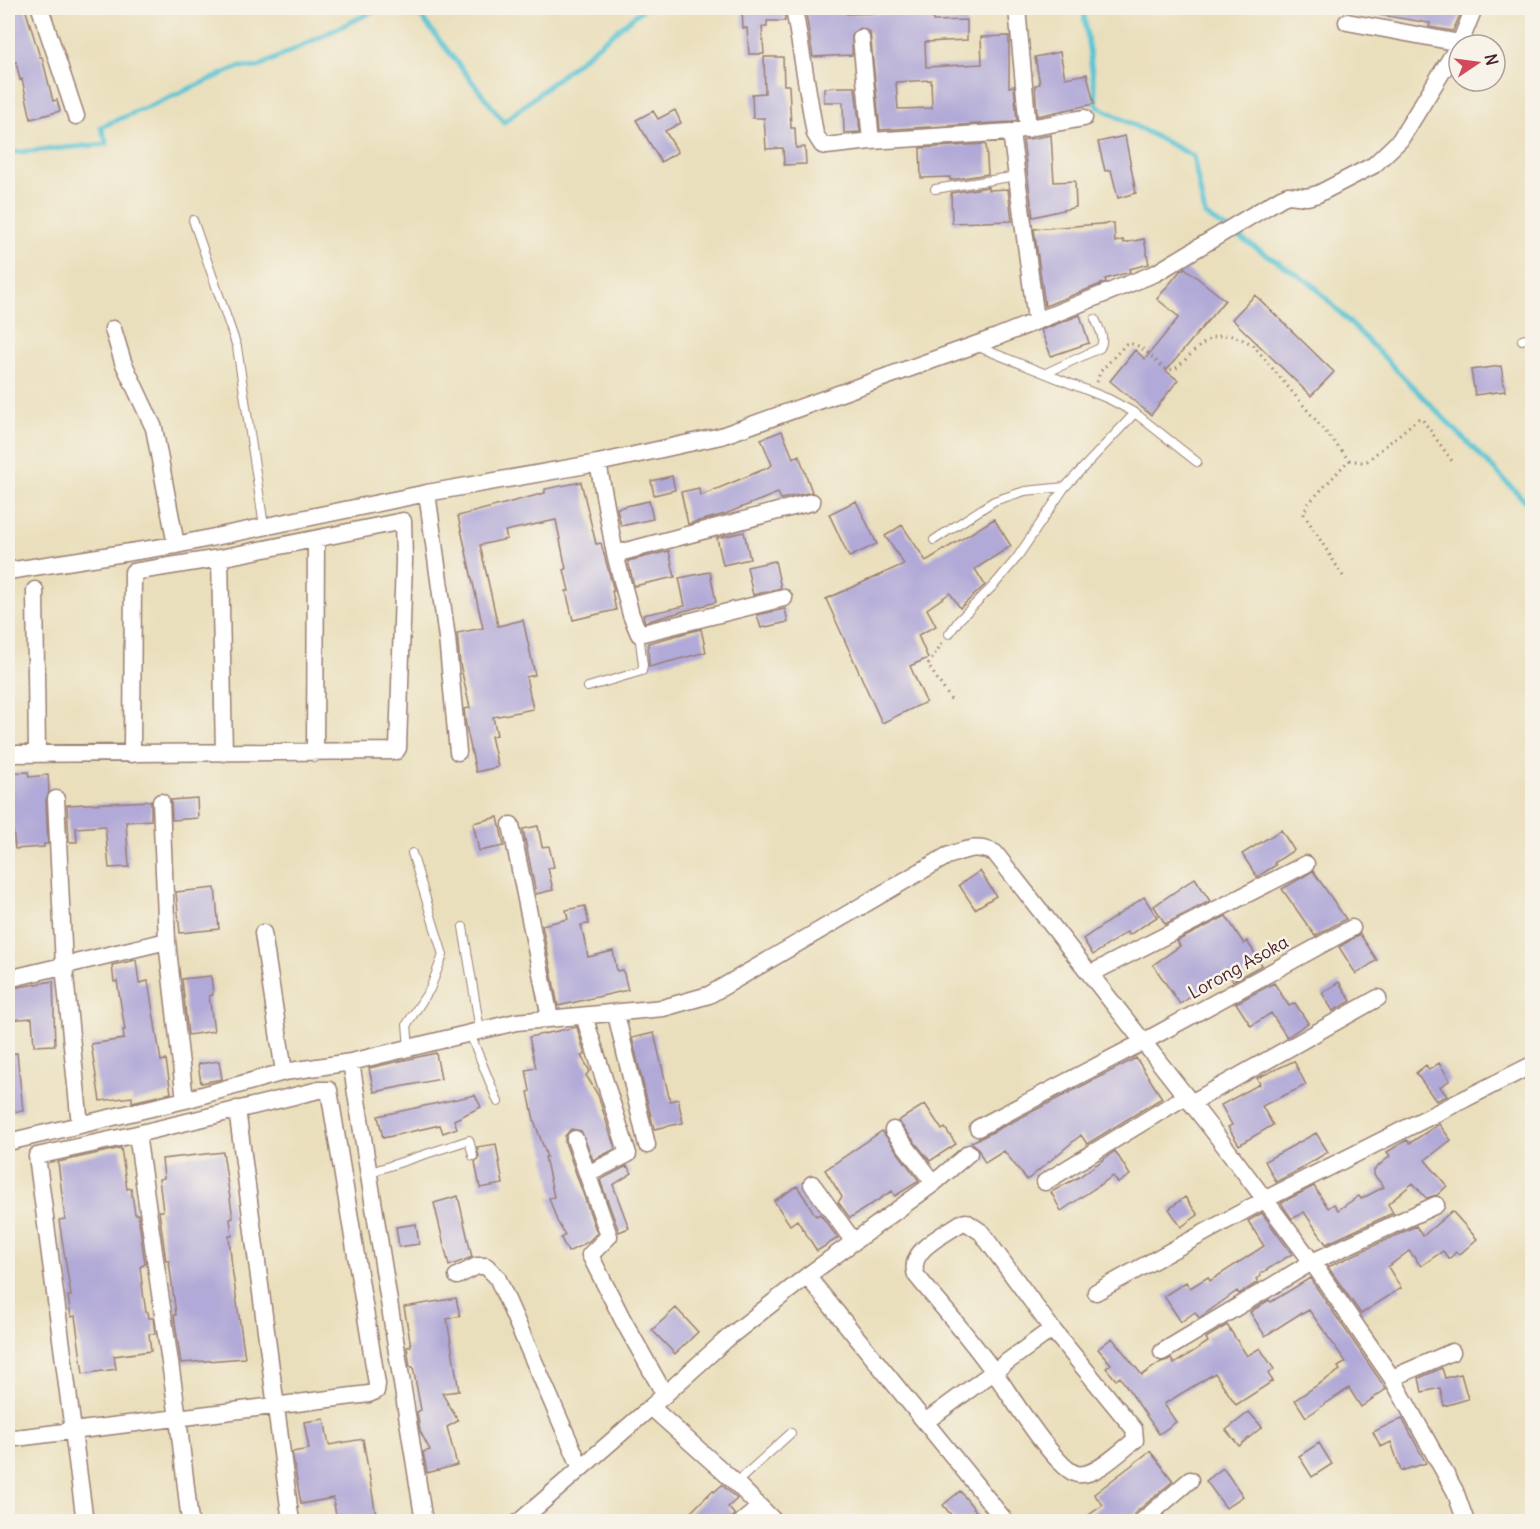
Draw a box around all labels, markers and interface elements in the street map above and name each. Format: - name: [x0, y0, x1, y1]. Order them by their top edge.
- north arrow: [1447, 33, 1507, 93]
- text: N: [1481, 52, 1503, 67]
- street label: Lorong Asoka: [1184, 930, 1292, 1004]

